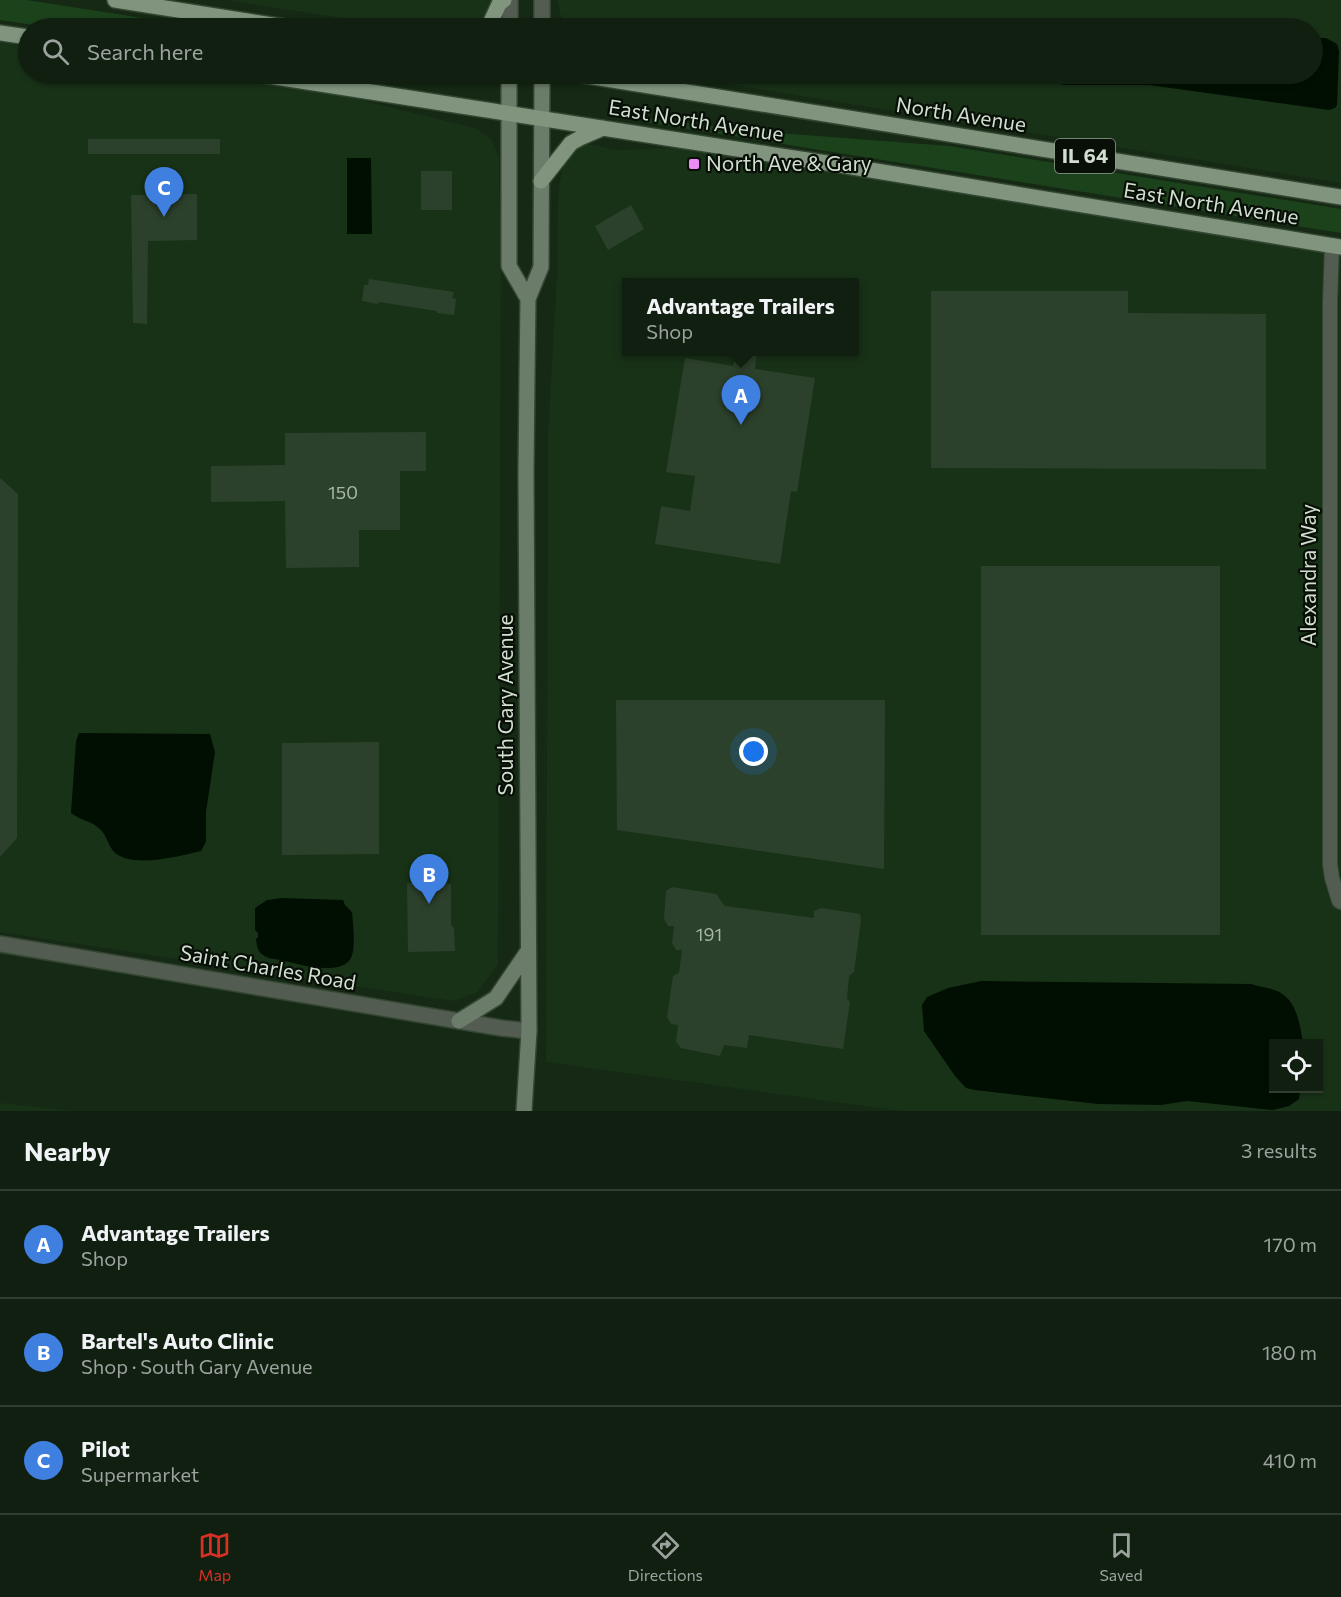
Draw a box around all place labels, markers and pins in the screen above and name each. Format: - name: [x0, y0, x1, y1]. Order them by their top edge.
- place label: North Ave & Gary: [706, 150, 872, 175]
- marker: North Ave & Gary: [687, 157, 701, 171]
- pin: C: [144, 168, 184, 217]
- pin: A: [722, 376, 760, 425]
- pin: B: [410, 854, 448, 904]

